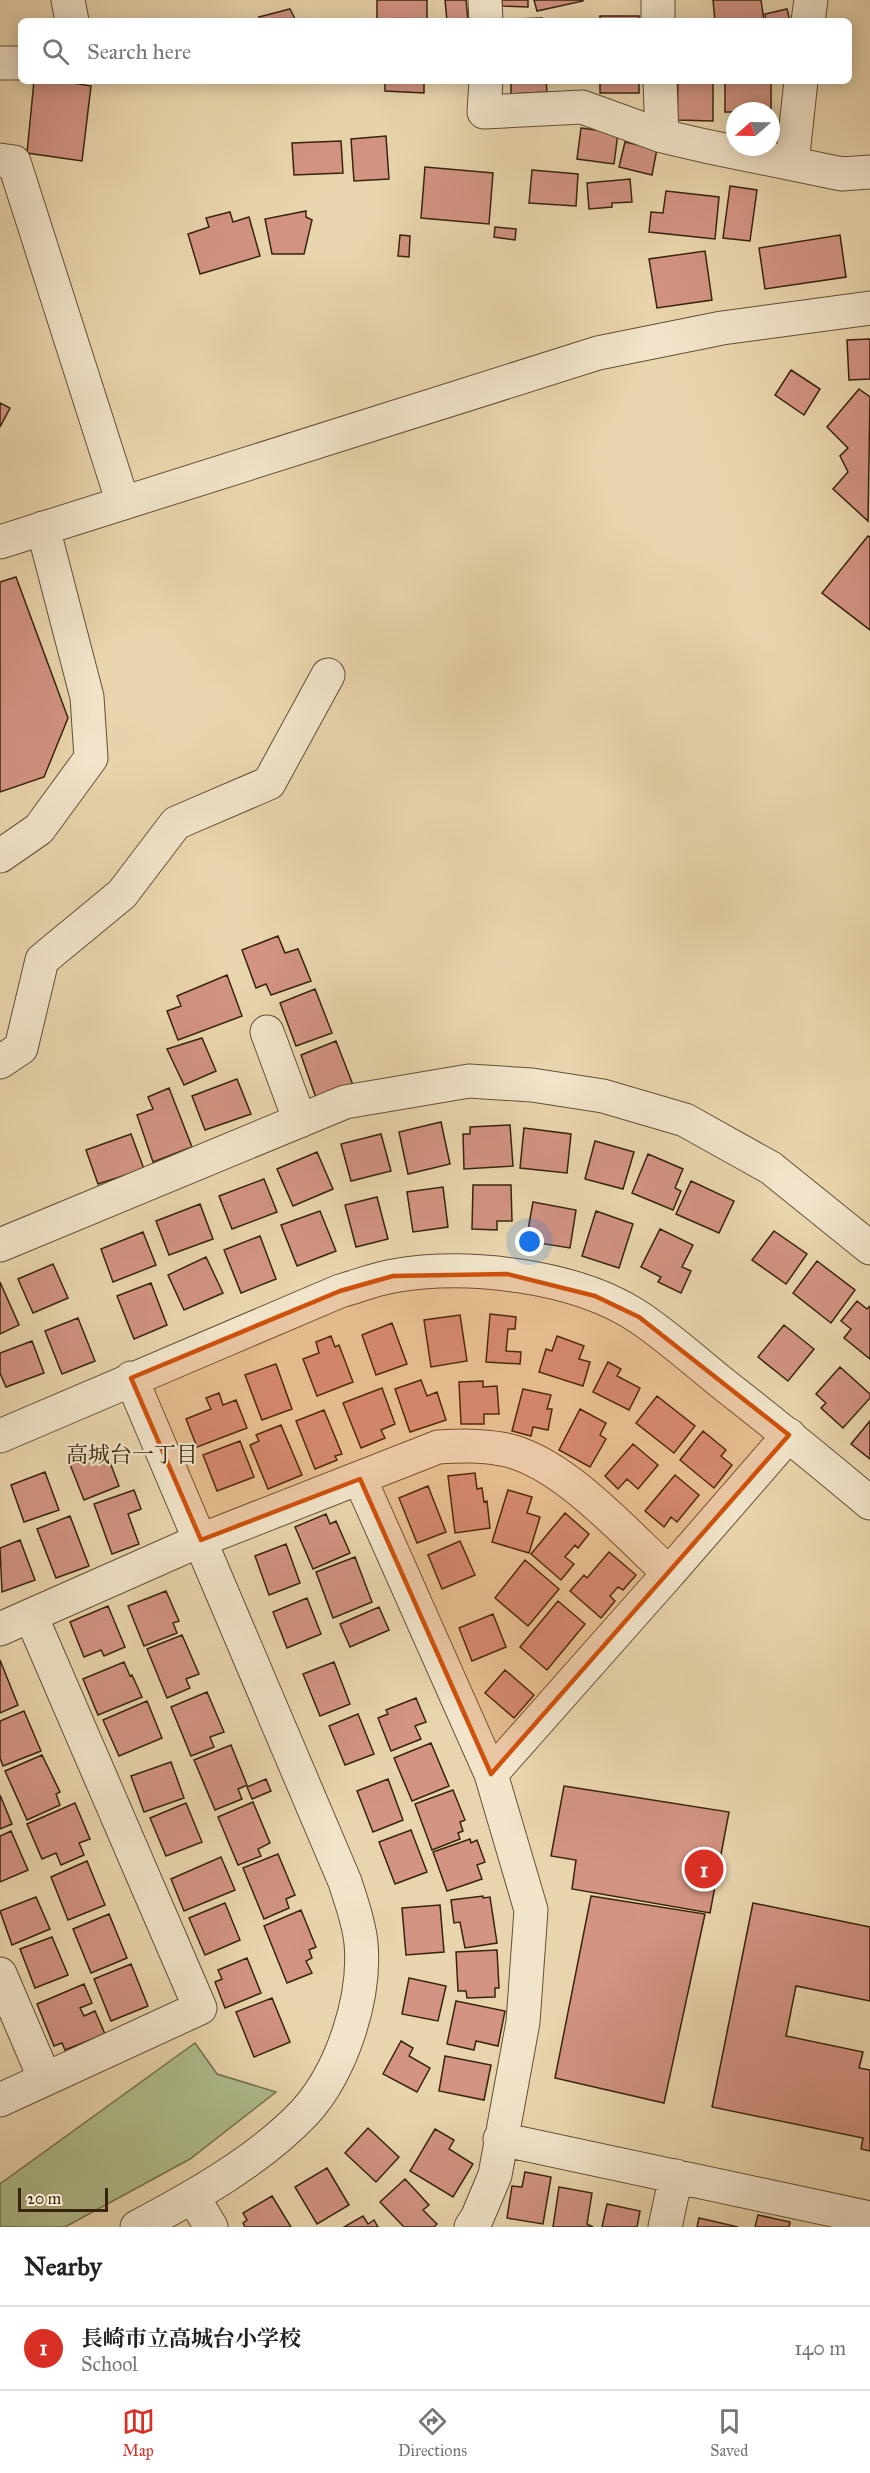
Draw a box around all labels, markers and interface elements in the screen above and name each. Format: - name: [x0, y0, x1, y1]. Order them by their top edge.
- search box: [18, 18, 852, 84]
- icon: search: [39, 35, 72, 68]
- text: Search here: [87, 38, 191, 65]
- north arrow: [726, 102, 780, 156]
- your location: [515, 1227, 544, 1256]
- district label: 高城台一丁目: [66, 1441, 198, 1468]
- pin: 1: [684, 1846, 724, 1892]
- scale bar: [18, 2185, 108, 2212]
- text: 20 m: [27, 2189, 61, 2208]
- text: Nearby: [24, 2250, 102, 2282]
- text: 長崎市立高城台小学校: [81, 2325, 301, 2352]
- text: 1: [40, 2336, 47, 2360]
- text: 140 m: [794, 2336, 846, 2360]
- text: School: [81, 2352, 138, 2376]
- tab: Map: [122, 2405, 155, 2460]
- tab: Directions: [398, 2405, 467, 2460]
- tab: Saved: [710, 2405, 748, 2460]

